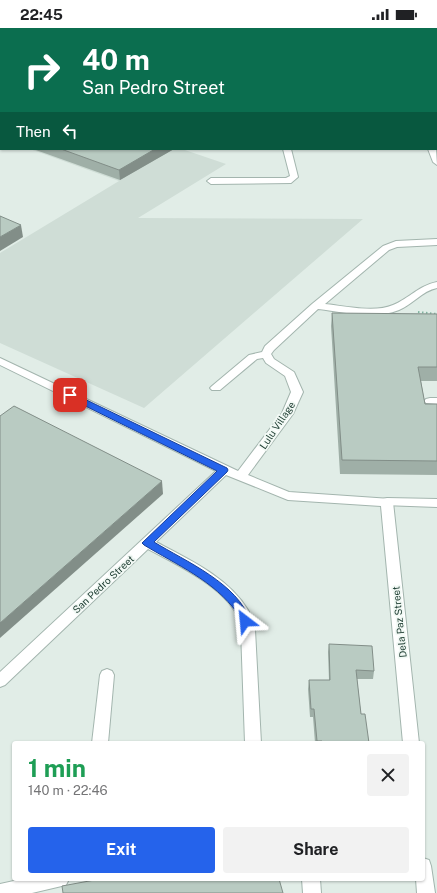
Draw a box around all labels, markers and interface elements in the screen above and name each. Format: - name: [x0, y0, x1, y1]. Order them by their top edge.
- text: 22:45: [20, 6, 63, 23]
- text: 40 m: [82, 43, 150, 76]
- icon: right: [16, 44, 68, 96]
- text: San Pedro Street: [82, 77, 225, 98]
- icon: left: [59, 120, 81, 142]
- text: Then: [16, 123, 51, 140]
- pin: [53, 378, 87, 412]
- icon: arrive: [59, 384, 81, 406]
- street label: Lulu Village: [257, 399, 298, 451]
- street label: San Pedro Street: [70, 552, 136, 615]
- street label: Dela Paz Street: [389, 586, 409, 658]
- position arrow: [224, 600, 266, 642]
- text: 1 min: [28, 754, 86, 782]
- button: close: [367, 754, 409, 796]
- text: 140 m · 22:46: [28, 783, 108, 798]
- button: Exit: [28, 827, 215, 873]
- button: Share: [223, 827, 409, 873]

